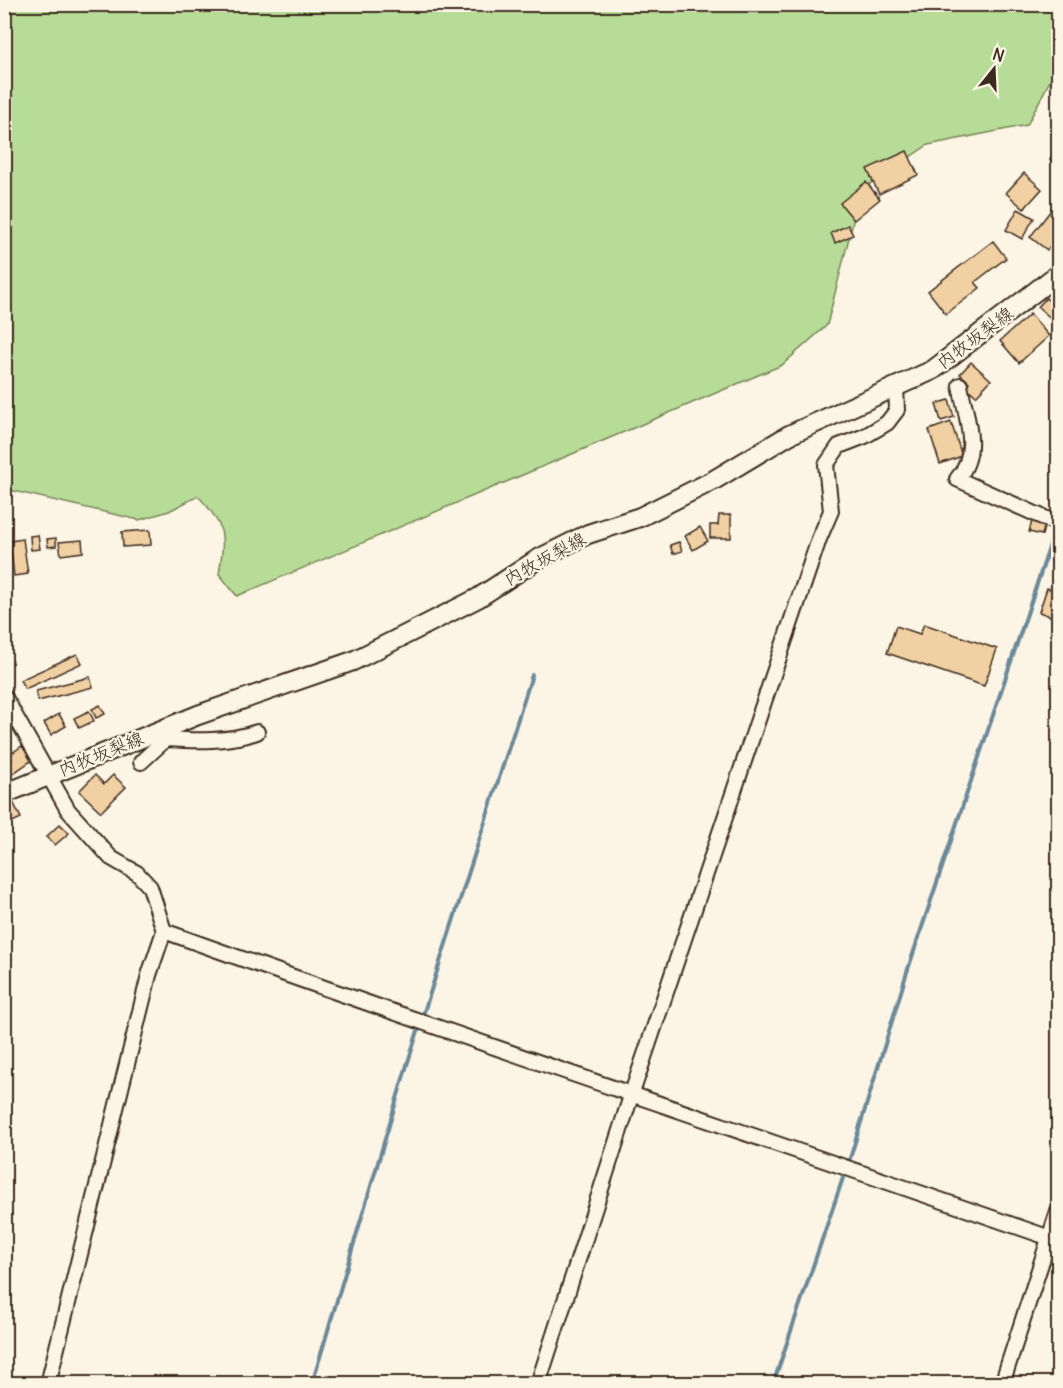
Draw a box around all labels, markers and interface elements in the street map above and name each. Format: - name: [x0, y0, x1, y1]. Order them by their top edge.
- north arrow: [964, 39, 1024, 99]
- text: N: [990, 44, 1007, 66]
- street label: 内牧坂梨線: [932, 301, 1018, 374]
- street label: 内牧坂梨線: [500, 527, 590, 590]
- street label: 内牧坂梨線: [55, 726, 147, 781]

